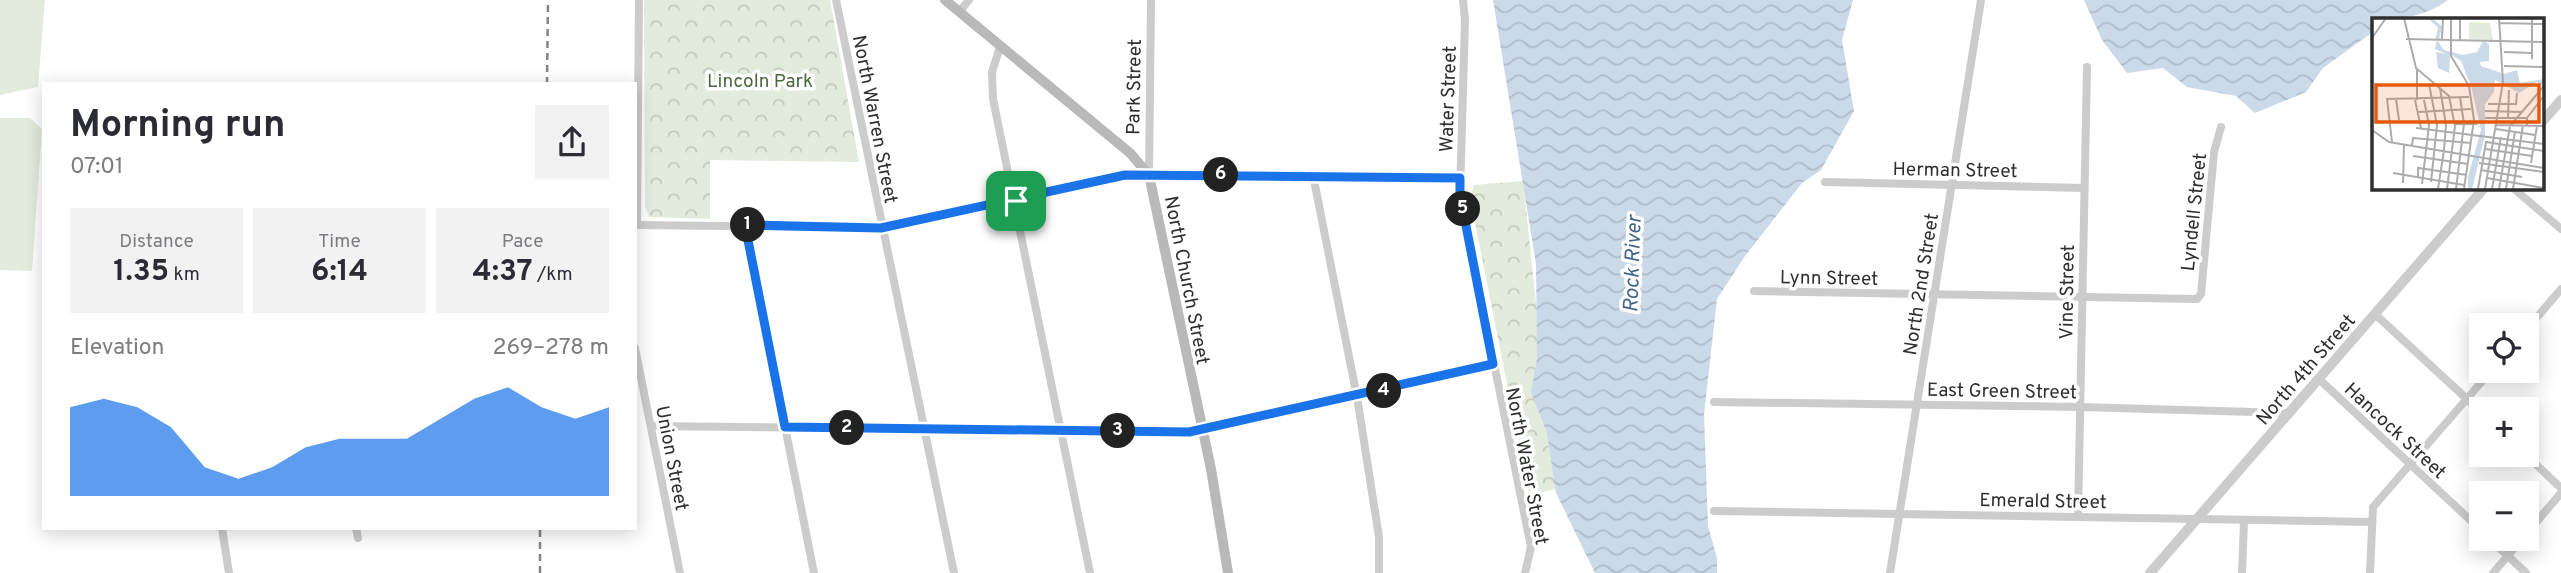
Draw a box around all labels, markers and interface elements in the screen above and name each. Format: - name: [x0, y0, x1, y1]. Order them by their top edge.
- inset map: [2372, 18, 2544, 189]
- street label: North Warren Street: [846, 33, 902, 206]
- street label: Park Street: [1122, 39, 1148, 135]
- street label: Water Street: [1435, 45, 1463, 153]
- park label: Lincoln Park: [707, 70, 813, 94]
- text: Morning run: [70, 102, 286, 151]
- button: share: [535, 105, 609, 179]
- street label: Lyndell Street: [2177, 152, 2213, 272]
- text: 07:01: [70, 153, 124, 182]
- pin: 6: [1204, 158, 1238, 192]
- street label: Herman Street: [1892, 158, 2018, 184]
- text: 6: [1215, 162, 1226, 186]
- pin: [986, 171, 1046, 231]
- icon: arrive: [997, 182, 1035, 220]
- pin: 5: [1446, 192, 1480, 227]
- street label: North Church Street: [1158, 194, 1214, 367]
- text: 5: [1457, 196, 1468, 220]
- pin: 1: [730, 208, 766, 243]
- street label: North 2nd Street: [1899, 211, 1945, 357]
- text: 1: [744, 212, 751, 236]
- water label: Rock River: [1618, 213, 1649, 313]
- text: Distance: [119, 230, 194, 254]
- text: Time: [318, 230, 361, 254]
- text: Pace: [502, 230, 543, 254]
- street label: Vine Street: [2055, 244, 2081, 340]
- text: 1.35: [113, 254, 169, 291]
- text: 6:14: [311, 254, 368, 291]
- text: 4:37: [472, 254, 533, 291]
- text: km: [169, 263, 200, 287]
- text: /km: [533, 263, 573, 287]
- street label: Lynn Street: [1780, 266, 1878, 292]
- street label: North 4th Street: [2252, 310, 2361, 431]
- map controls: [2469, 313, 2539, 551]
- button: locate: [2469, 313, 2539, 383]
- text: Elevation: [70, 334, 165, 363]
- text: 269–278 m: [492, 334, 609, 363]
- pin: 4: [1366, 374, 1402, 408]
- text: 4: [1377, 378, 1390, 402]
- street label: Hancock Street: [2339, 378, 2451, 485]
- street label: East Green Street: [1927, 379, 2077, 405]
- street label: North Water Street: [1499, 386, 1553, 547]
- button: +: [2469, 397, 2539, 467]
- street label: Union Street: [649, 404, 693, 513]
- pin: 2: [830, 410, 864, 446]
- pin: 3: [1100, 414, 1136, 448]
- text: 2: [841, 415, 852, 439]
- text: 3: [1112, 418, 1123, 442]
- button: −: [2469, 481, 2539, 551]
- street label: Emerald Street: [1979, 489, 2107, 515]

